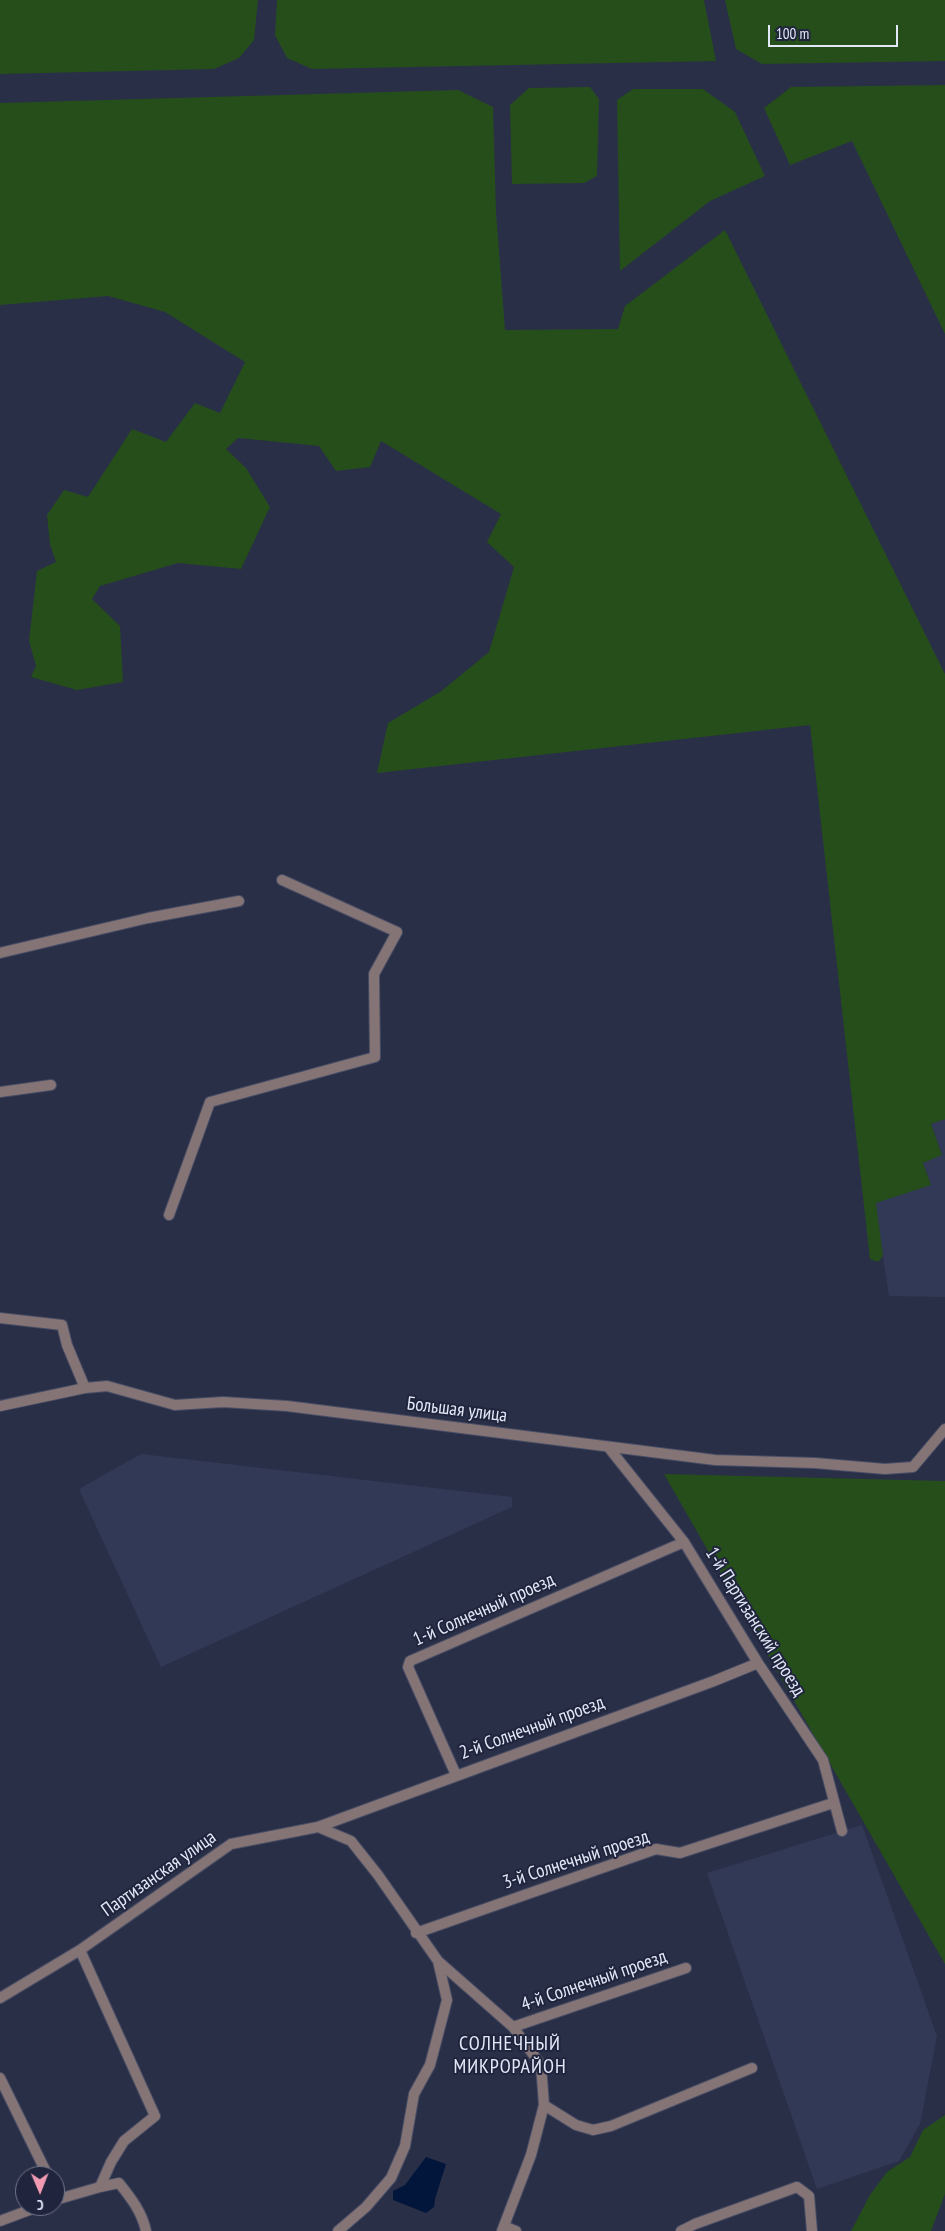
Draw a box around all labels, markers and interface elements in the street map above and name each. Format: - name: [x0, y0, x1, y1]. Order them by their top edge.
- scale bar: [770, 15, 900, 47]
- text: 100 m: [776, 24, 809, 43]
- street label: Большая улица: [406, 1393, 508, 1427]
- street label: 1-й Партизанский проезд: [700, 1543, 810, 1701]
- street label: 1-й Солнечный проезд: [410, 1569, 558, 1651]
- street label: 2-й Солнечный проезд: [456, 1691, 608, 1765]
- street label: Партизанская улица: [97, 1826, 221, 1922]
- street label: 3-й Солнечный проезд: [500, 1826, 652, 1894]
- street label: 4-й Солнечный проезд: [518, 1945, 670, 2017]
- district label: СОЛНЕЧНЫЙ МИКРОРАЙОН: [452, 2032, 568, 2079]
- north arrow: [15, 2166, 65, 2216]
- text: С: [37, 2196, 44, 2214]

